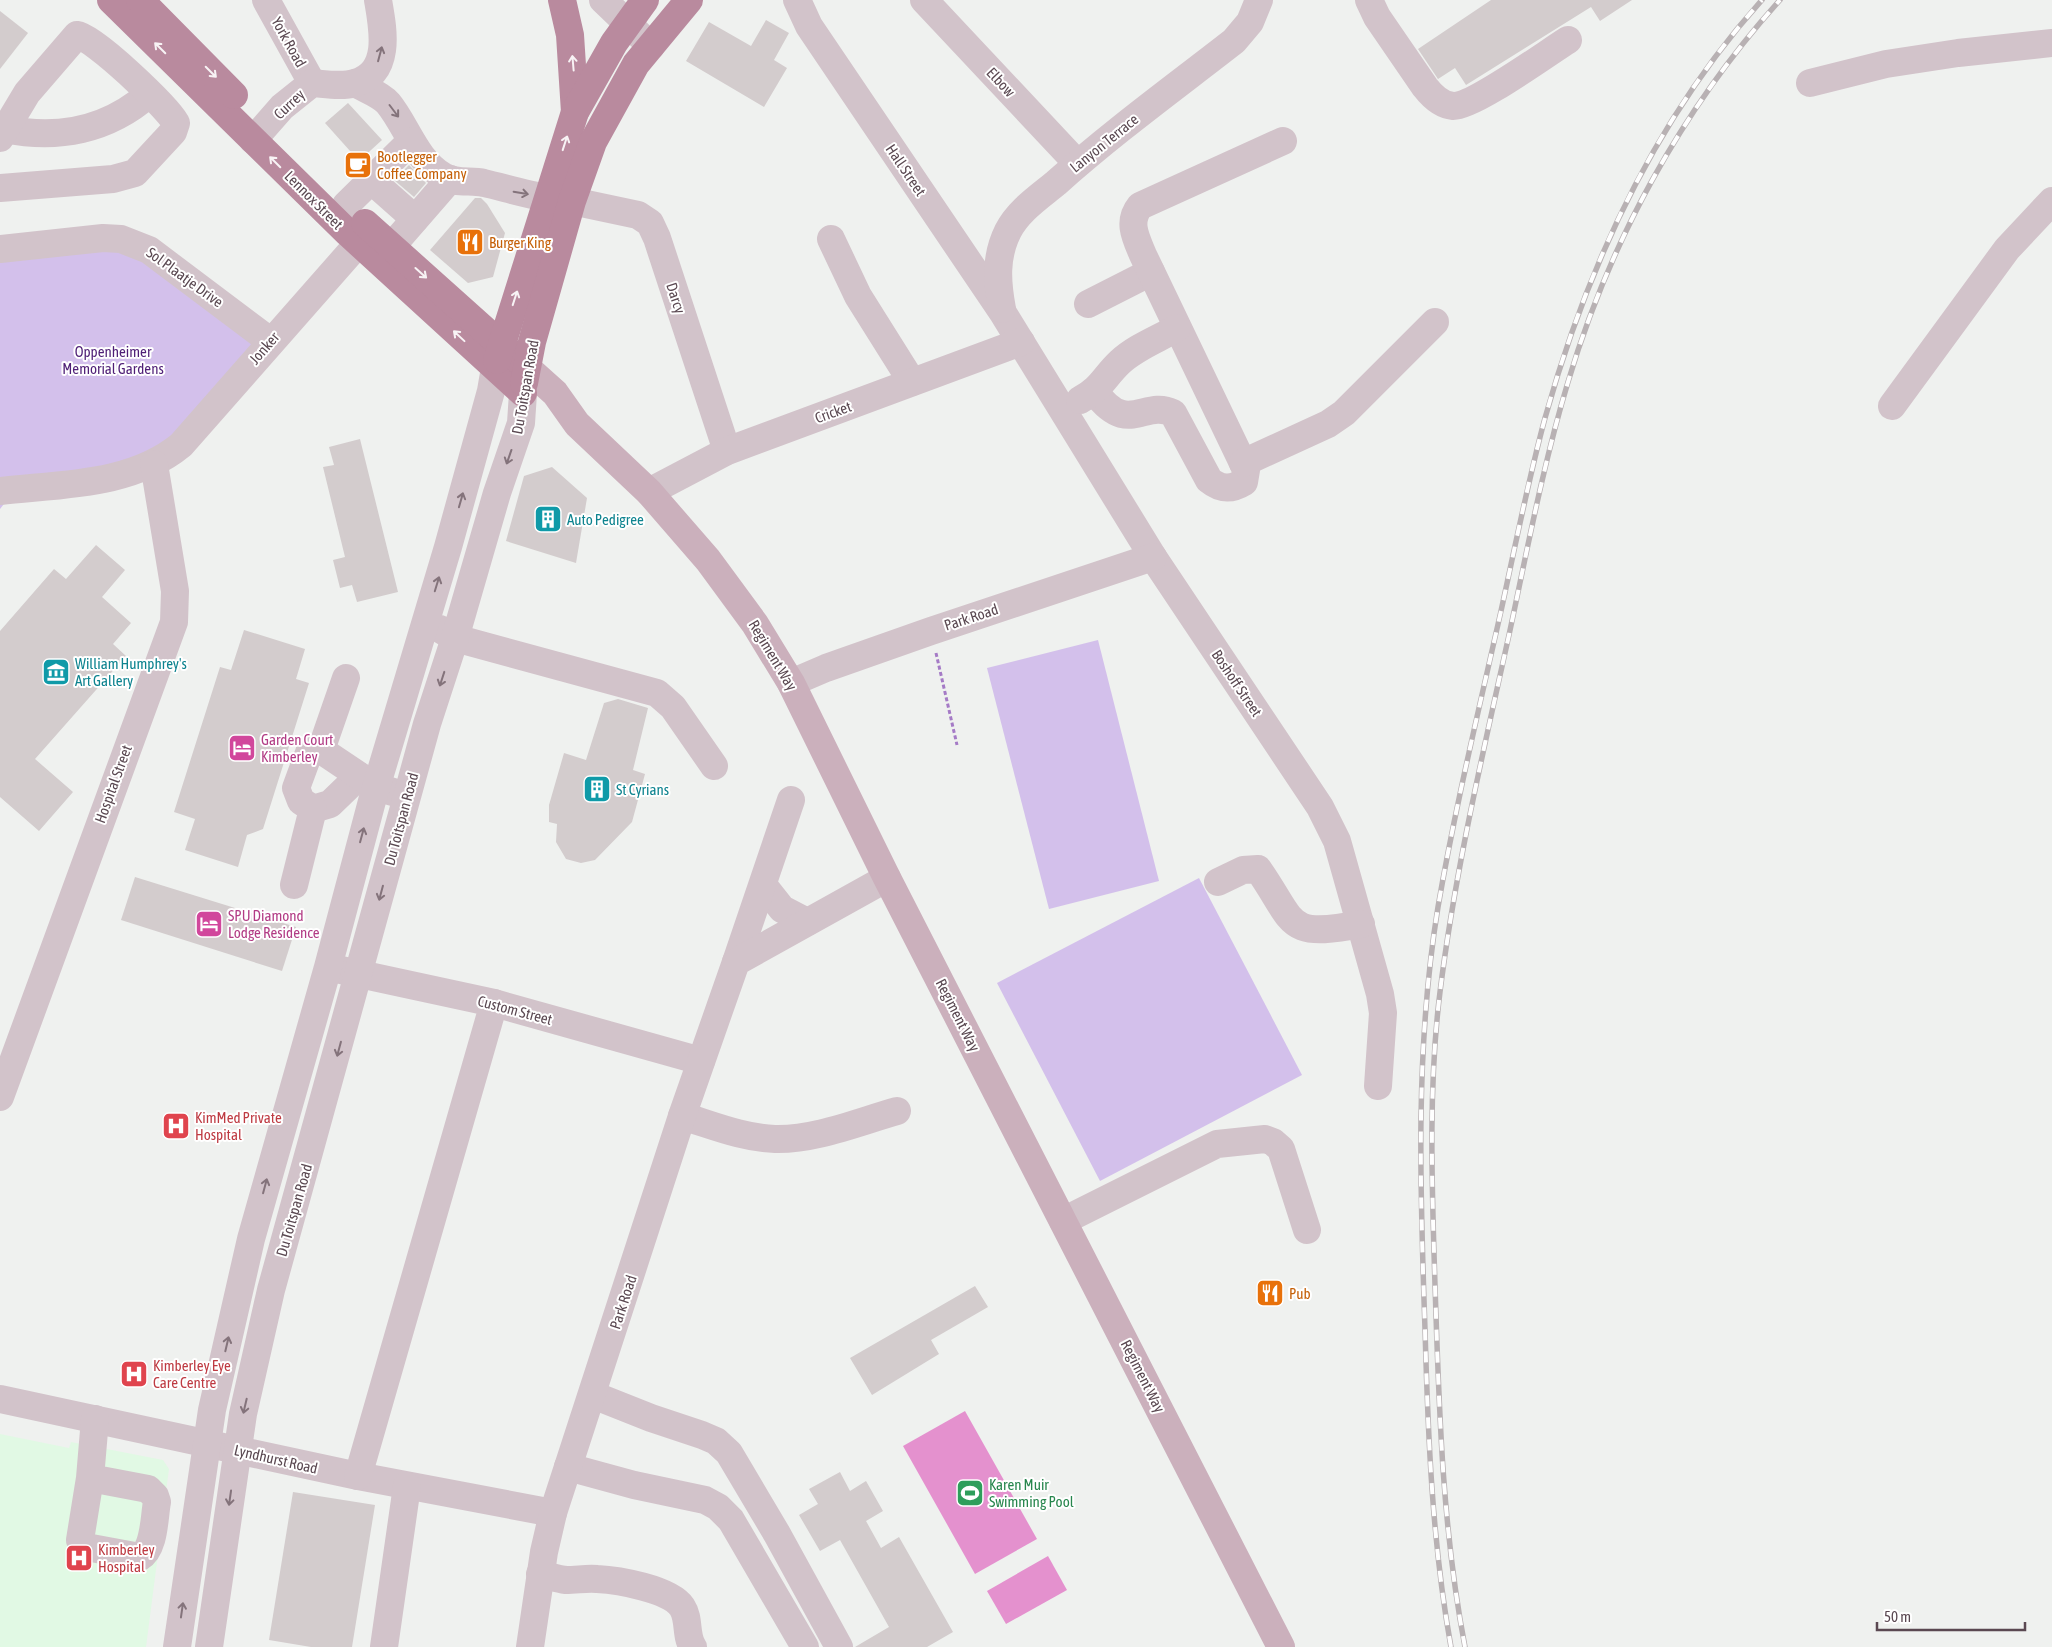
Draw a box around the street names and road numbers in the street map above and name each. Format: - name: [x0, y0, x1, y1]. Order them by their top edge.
- street label: York Road: [268, 14, 310, 70]
- street label: Elbow: [983, 64, 1019, 100]
- street label: Currey: [270, 86, 308, 122]
- street label: Lanyon Terrace: [1066, 110, 1142, 176]
- street label: Hall Street: [883, 141, 929, 199]
- street label: Lennox Street: [281, 167, 347, 233]
- street label: Sol Plaatje Drive: [143, 244, 227, 311]
- street label: Darcy: [663, 280, 689, 316]
- street label: Jonker: [246, 328, 283, 367]
- street label: Du Toitspan Road: [508, 338, 542, 436]
- street label: Cricket: [812, 398, 854, 426]
- street label: Park Road: [942, 600, 1000, 634]
- street label: Regiment Way: [745, 617, 801, 693]
- street label: Boshoff Street: [1208, 646, 1266, 720]
- street label: Hospital Street: [91, 743, 135, 825]
- street label: Du Toitspan Road: [380, 771, 422, 867]
- street label: Regiment Way: [932, 976, 984, 1054]
- street label: Custom Street: [476, 992, 554, 1028]
- street label: Du Toitspan Road: [273, 1162, 315, 1258]
- street label: Park Road: [606, 1273, 640, 1331]
- street label: Regiment Way: [1117, 1337, 1169, 1415]
- street label: Lyndhurst Road: [233, 1441, 319, 1477]

